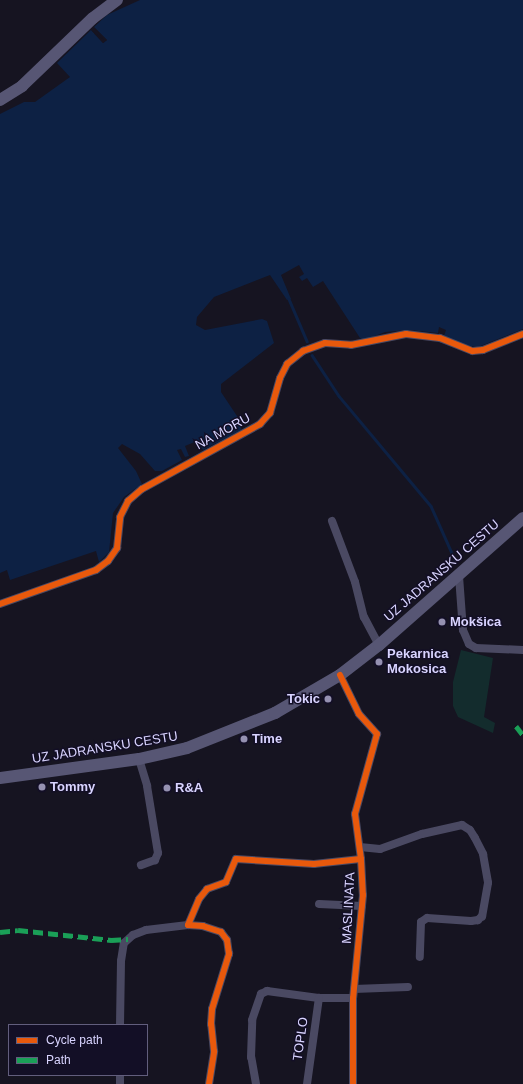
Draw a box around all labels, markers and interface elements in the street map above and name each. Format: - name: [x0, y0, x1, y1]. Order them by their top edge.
- street label: NA MORU: [192, 410, 254, 454]
- street label: UZ JADRANSKU CESTU: [381, 517, 503, 625]
- place label: Mokšica: [450, 614, 501, 630]
- marker: Mokšica: [437, 617, 447, 627]
- place label: Pekarnica Mokosica: [387, 647, 448, 678]
- marker: Pekarnica Mokosica: [374, 657, 384, 667]
- place label: Tokic: [287, 691, 320, 707]
- marker: Tokic: [323, 694, 333, 704]
- street label: UZ JADRANSKU CESTU: [31, 729, 179, 767]
- place label: Time: [252, 731, 282, 747]
- marker: Time: [239, 734, 249, 744]
- place label: Tommy: [50, 779, 95, 795]
- place label: R&A: [175, 780, 203, 796]
- marker: Tommy: [37, 782, 47, 792]
- marker: R&A: [162, 783, 172, 793]
- street label: MASLINATA: [339, 872, 359, 944]
- street label: TOPLO: [290, 1016, 312, 1062]
- legend: [8, 1024, 148, 1076]
- text: Cycle path: [46, 1033, 103, 1047]
- text: Path: [46, 1053, 71, 1067]

